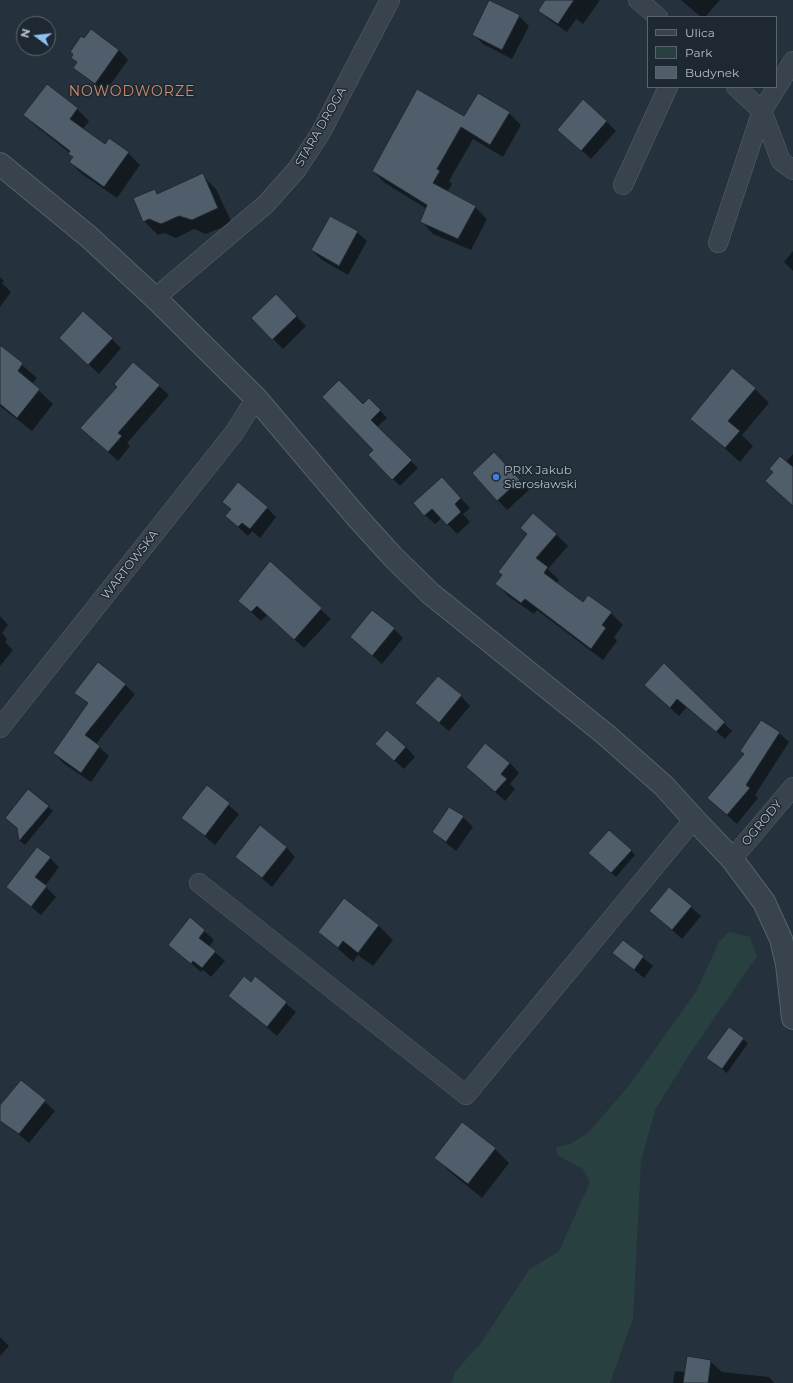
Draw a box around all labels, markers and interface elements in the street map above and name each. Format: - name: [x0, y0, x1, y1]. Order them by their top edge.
- north arrow: [16, 16, 56, 56]
- legend: [647, 16, 777, 88]
- text: Ulica: [685, 25, 715, 40]
- text: N: [17, 27, 33, 39]
- text: Park: [685, 45, 712, 60]
- text: Budynek: [685, 65, 739, 80]
- district label: NOWODWORZE: [69, 84, 195, 100]
- street label: STARA DROGA: [292, 85, 350, 169]
- place label: PRIX Jakub Sierosławski: [504, 463, 577, 491]
- marker: PRIX Jakub Sierosławski: [491, 472, 501, 482]
- street label: WARTOWSKA: [98, 527, 162, 603]
- street label: OGRODY: [739, 797, 785, 849]

